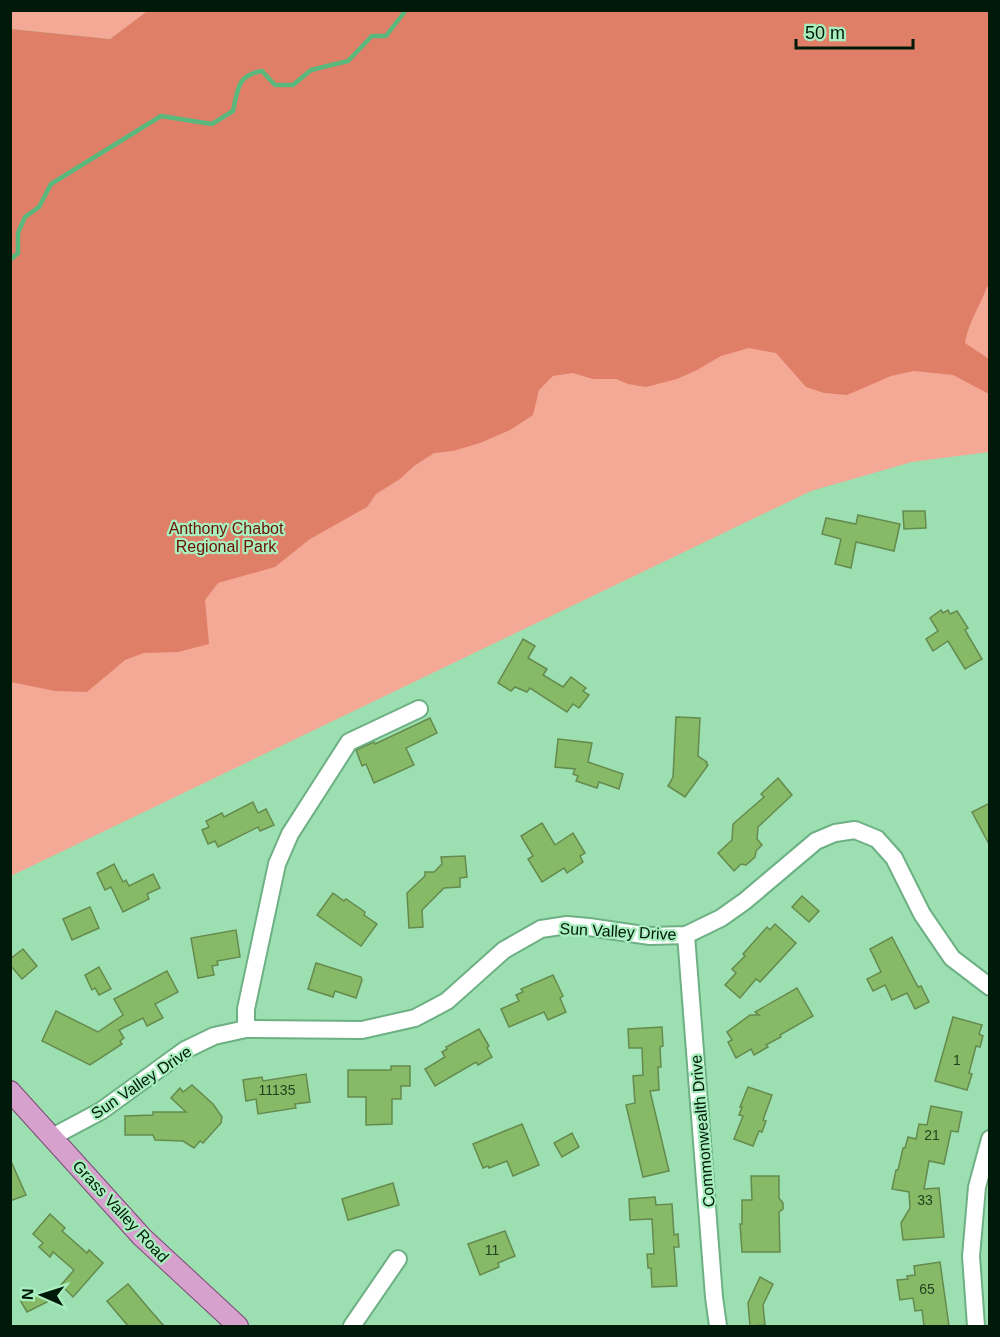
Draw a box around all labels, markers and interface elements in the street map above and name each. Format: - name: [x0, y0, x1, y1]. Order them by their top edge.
- scale bar: [796, 12, 913, 50]
- text: 50 m: [805, 23, 845, 43]
- park label: Anthony Chabot Regional Park: [169, 520, 284, 555]
- street label: Sun Valley Drive: [559, 920, 677, 943]
- street label: Sun Valley Drive: [88, 1043, 195, 1122]
- house number: 1: [953, 1052, 961, 1068]
- street label: Commonwealth Drive: [687, 1054, 718, 1208]
- house number: 11135: [259, 1082, 296, 1098]
- house number: 21: [924, 1127, 940, 1143]
- street label: Grass Valley Road: [69, 1157, 172, 1265]
- house number: 33: [917, 1192, 933, 1208]
- house number: 11: [485, 1242, 499, 1258]
- north arrow: [12, 1265, 72, 1325]
- house number: 65: [919, 1281, 935, 1297]
- text: N: [19, 1288, 36, 1300]

